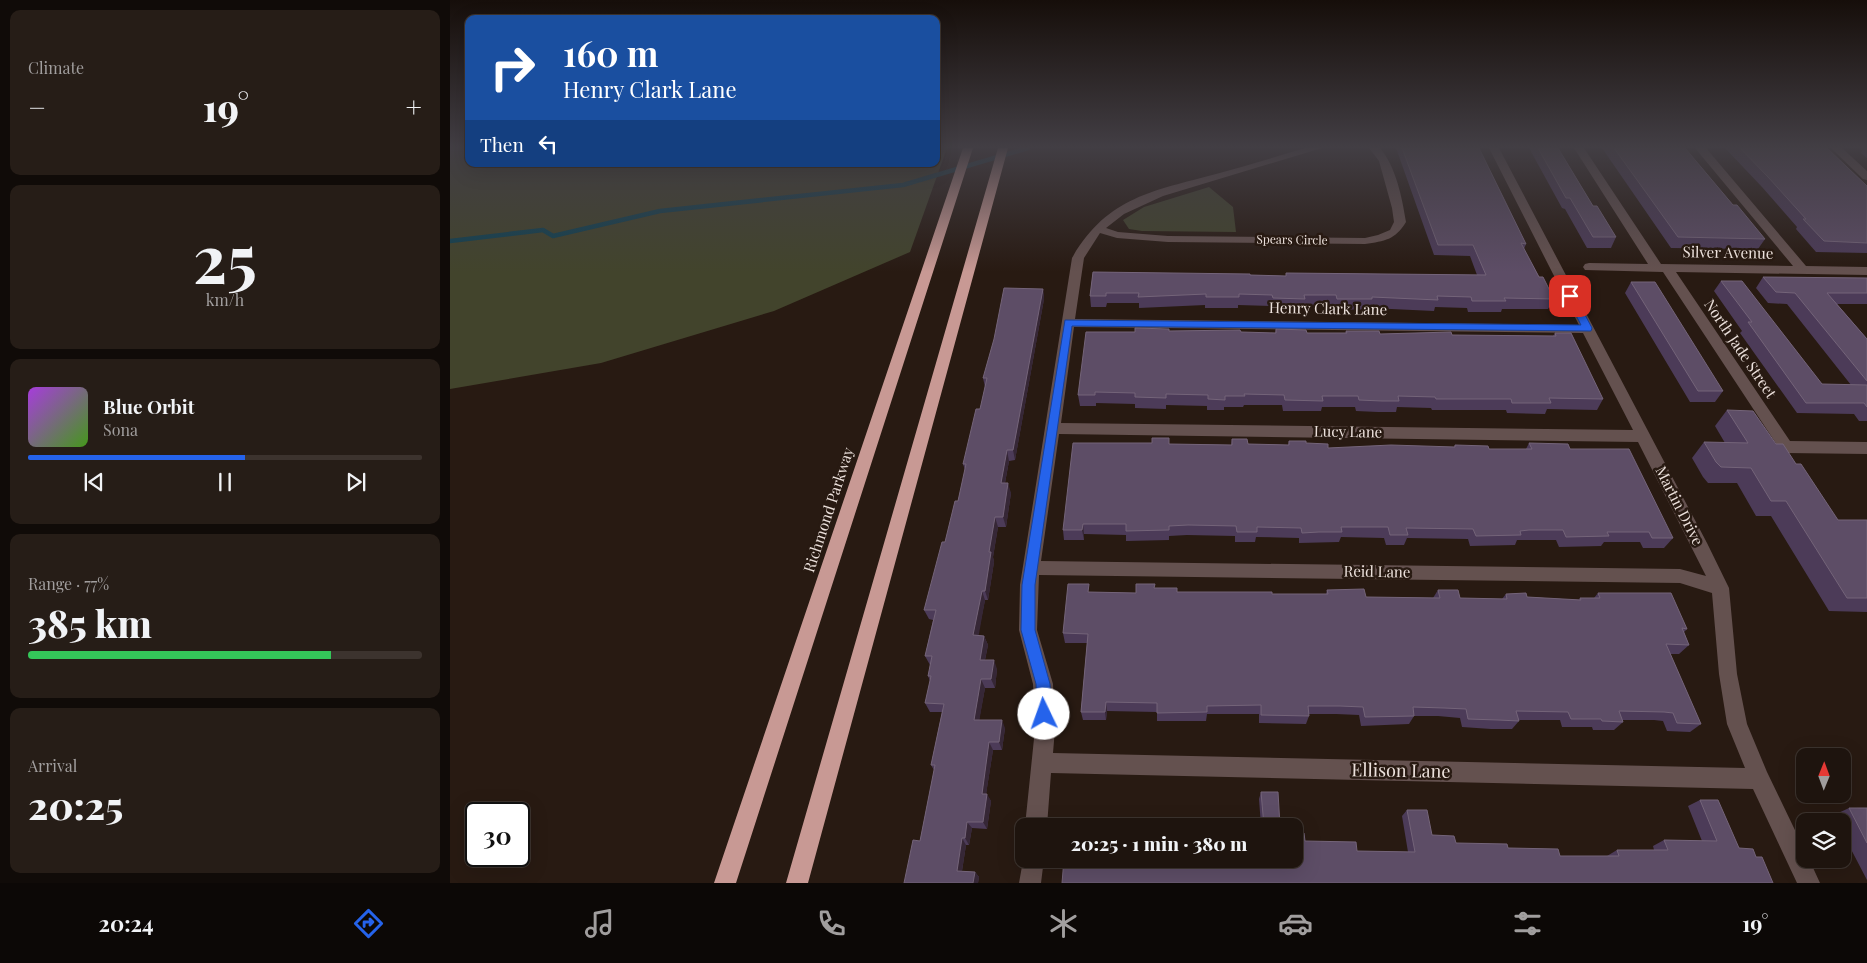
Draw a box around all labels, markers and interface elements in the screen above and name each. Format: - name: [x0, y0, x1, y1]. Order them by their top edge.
- text: 160 m: [563, 29, 658, 76]
- icon: right: [480, 35, 545, 100]
- text: Climate: [28, 57, 84, 78]
- text: Henry Clark Lane: [563, 74, 737, 104]
- text: 19°: [203, 81, 249, 132]
- text: −: [28, 88, 46, 125]
- text: +: [406, 88, 422, 125]
- icon: left: [534, 130, 562, 158]
- text: Then: [480, 131, 524, 157]
- text: 25: [193, 213, 257, 299]
- street label: Spears Circle: [1256, 230, 1328, 248]
- street label: Silver Avenue: [1683, 241, 1774, 263]
- pin: [1549, 275, 1591, 317]
- icon: arrive: [1556, 282, 1584, 310]
- text: km/h: [206, 289, 244, 310]
- street label: North Jade Street: [1700, 295, 1782, 402]
- street label: Henry Clark Lane: [1269, 297, 1387, 319]
- text: Blue Orbit: [103, 393, 194, 419]
- text: Sona: [103, 419, 138, 440]
- street label: Lucy Lane: [1314, 420, 1382, 442]
- street label: Richmond Parkway: [798, 444, 858, 575]
- street label: Martin Drive: [1651, 463, 1708, 549]
- icon: previous: [80, 468, 108, 496]
- icon: pause: [211, 468, 239, 496]
- icon: next: [342, 468, 370, 496]
- street label: Reid Lane: [1343, 560, 1411, 582]
- text: Range · 77%: [28, 573, 109, 594]
- text: 385 km: [28, 597, 152, 648]
- position arrow: [1017, 687, 1069, 739]
- north arrow: [1796, 748, 1851, 802]
- map controls: [1796, 748, 1851, 868]
- text: Arrival: [28, 755, 77, 776]
- street label: Ellison Lane: [1351, 757, 1451, 783]
- text: 20:25: [28, 779, 123, 830]
- speed limit sign: 30: [465, 802, 530, 867]
- button: layers: [1796, 813, 1851, 868]
- text: 20:25 · 1 min · 380 m: [1071, 830, 1247, 856]
- icon: directions: [351, 906, 386, 941]
- icon: music: [582, 906, 617, 941]
- icon: phone: [814, 906, 849, 941]
- icon: climate: [1046, 906, 1081, 941]
- icon: car: [1278, 906, 1313, 941]
- icon: filters: [1510, 906, 1545, 941]
- text: 20:24: [98, 908, 154, 938]
- text: 19°: [1742, 908, 1768, 938]

